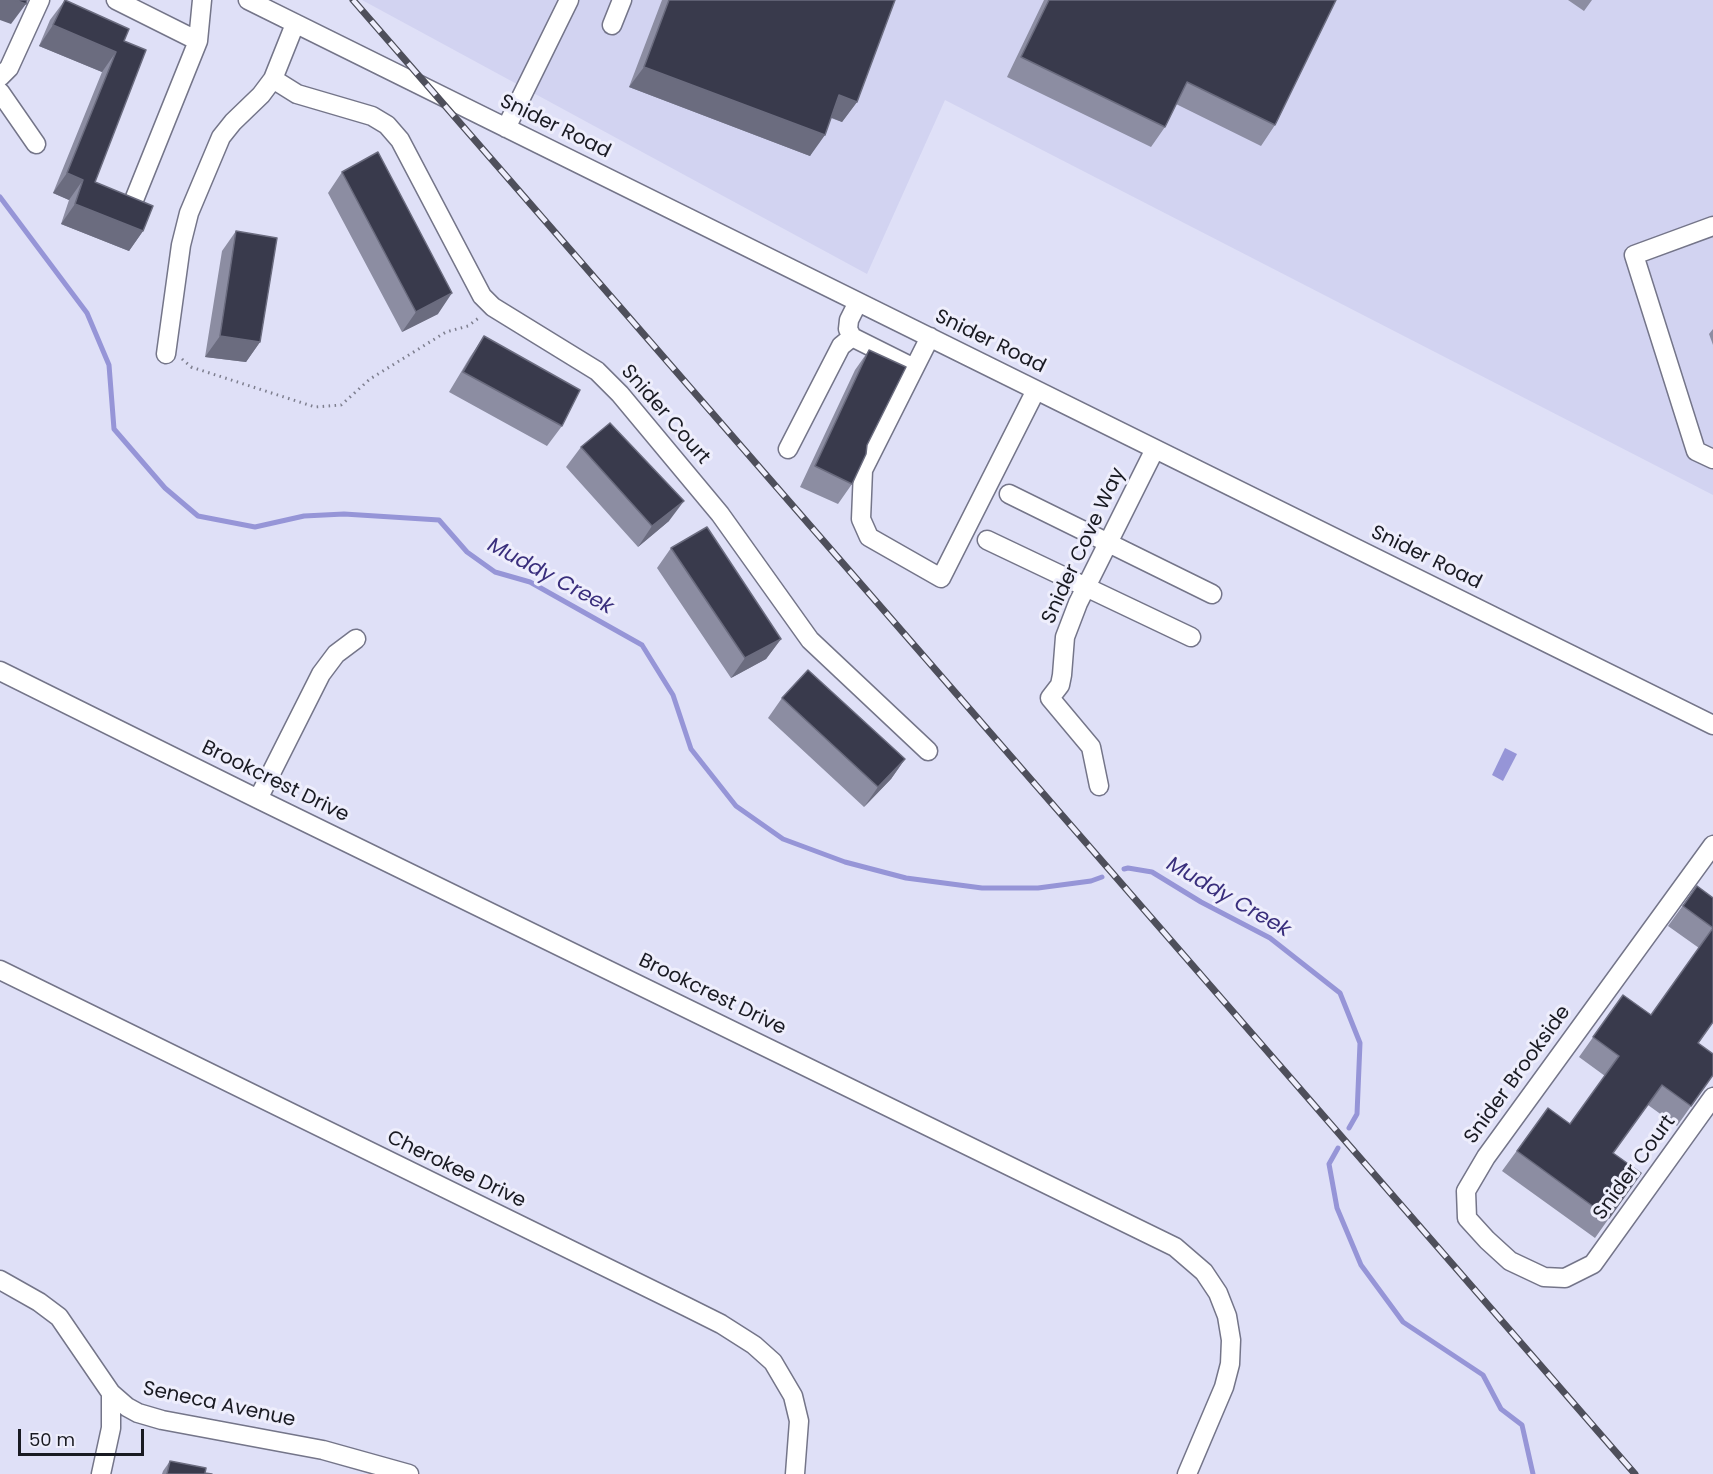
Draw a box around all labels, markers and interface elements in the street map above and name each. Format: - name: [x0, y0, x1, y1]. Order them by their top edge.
- street label: Snider Road: [496, 90, 614, 164]
- street label: Snider Road: [931, 305, 1049, 379]
- street label: Snider Court: [615, 360, 715, 470]
- street label: Snider Cove Way: [1037, 464, 1131, 628]
- street label: Snider Road: [1367, 521, 1485, 595]
- water label: Muddy Creek: [483, 533, 617, 621]
- street label: Brookcrest Drive: [197, 736, 353, 828]
- water label: Muddy Creek: [1162, 852, 1294, 944]
- street label: Brookcrest Drive: [634, 949, 790, 1041]
- street label: Snider Brookside: [1460, 1001, 1576, 1149]
- street label: Snider Court: [1589, 1111, 1681, 1225]
- street label: Cherokee Drive: [383, 1126, 529, 1214]
- street label: Seneca Avenue: [140, 1377, 298, 1433]
- scale bar: [21, 1417, 147, 1455]
- text: 50 m: [29, 1427, 75, 1452]

